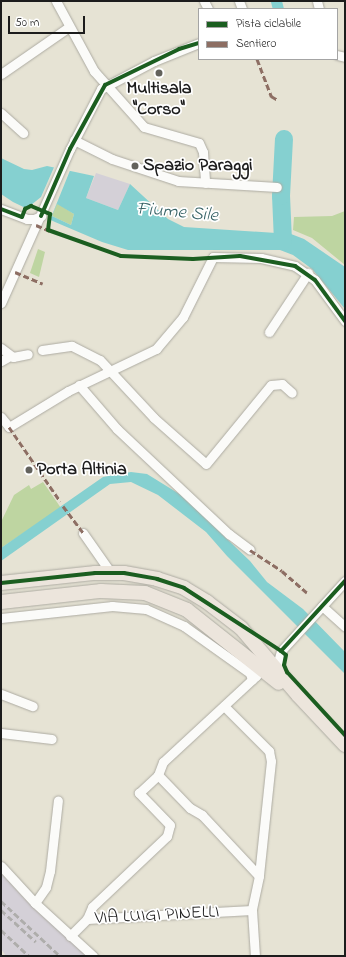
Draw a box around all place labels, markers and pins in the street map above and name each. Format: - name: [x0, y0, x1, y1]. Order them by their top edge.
- marker: Multisala "Corso": [154, 68, 164, 78]
- place label: Multisala "Corso": [126, 79, 192, 122]
- place label: Spazio Paraggi: [143, 155, 253, 177]
- marker: Spazio Paraggi: [130, 161, 140, 171]
- place label: Porta Altinia: [37, 459, 127, 481]
- marker: Porta Altinia: [24, 465, 34, 475]

